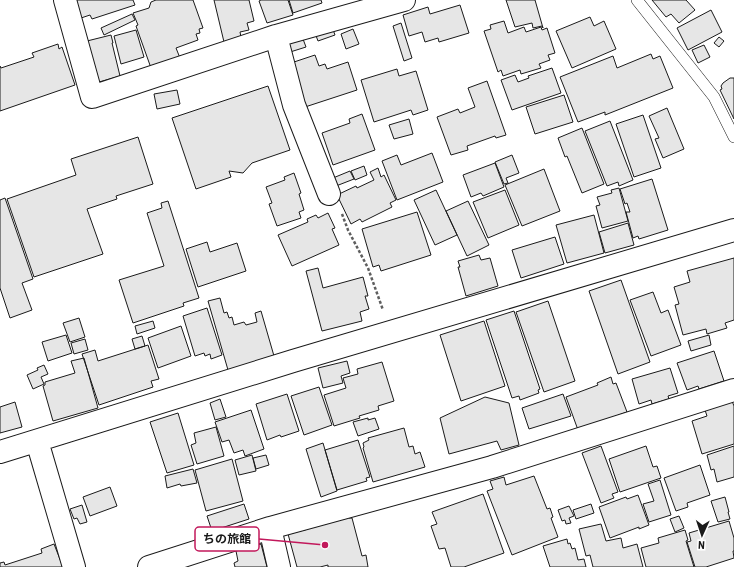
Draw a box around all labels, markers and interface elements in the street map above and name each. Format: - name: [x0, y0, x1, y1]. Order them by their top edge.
- north arrow: [682, 515, 722, 555]
- callout: ちの旅館: [195, 527, 259, 551]
- text: ちの旅館: [203, 532, 251, 546]
- text: N: [698, 538, 705, 551]

